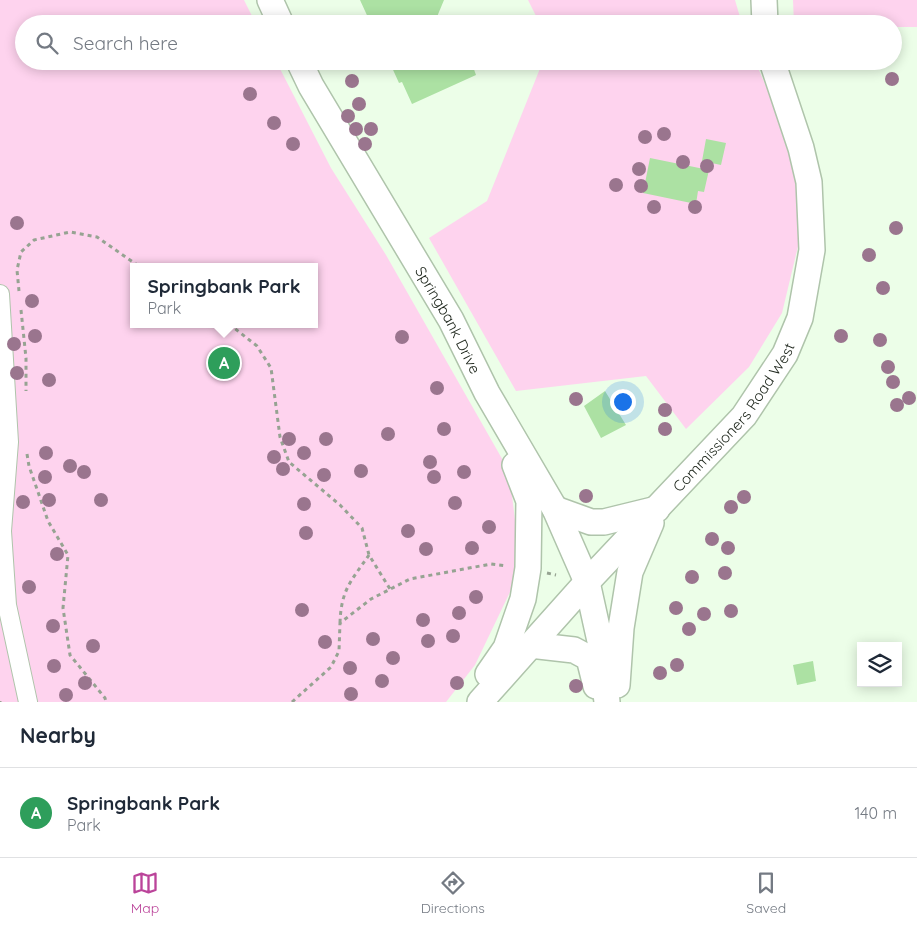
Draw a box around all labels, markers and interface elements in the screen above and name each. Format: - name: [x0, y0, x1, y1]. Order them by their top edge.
- search box: [15, 15, 902, 70]
- icon: search: [33, 29, 61, 57]
- text: Search here: [73, 31, 178, 55]
- popup: [130, 263, 318, 328]
- street label: Springbank Drive: [411, 263, 485, 377]
- text: Springbank Park: [147, 274, 301, 298]
- text: Park: [147, 298, 181, 318]
- street label: Commissioners Road West: [668, 340, 798, 495]
- pin: A: [208, 344, 240, 382]
- your location: [610, 389, 636, 415]
- map controls: [857, 642, 902, 687]
- button: layers: [857, 642, 902, 687]
- text: Nearby: [20, 722, 96, 748]
- text: Springbank Park: [67, 791, 220, 815]
- text: A: [31, 803, 41, 823]
- text: 140 m: [854, 803, 897, 823]
- text: Park: [67, 815, 101, 835]
- tab: Map: [131, 869, 159, 917]
- tab: Directions: [421, 869, 485, 917]
- tab: Saved: [746, 869, 786, 917]

